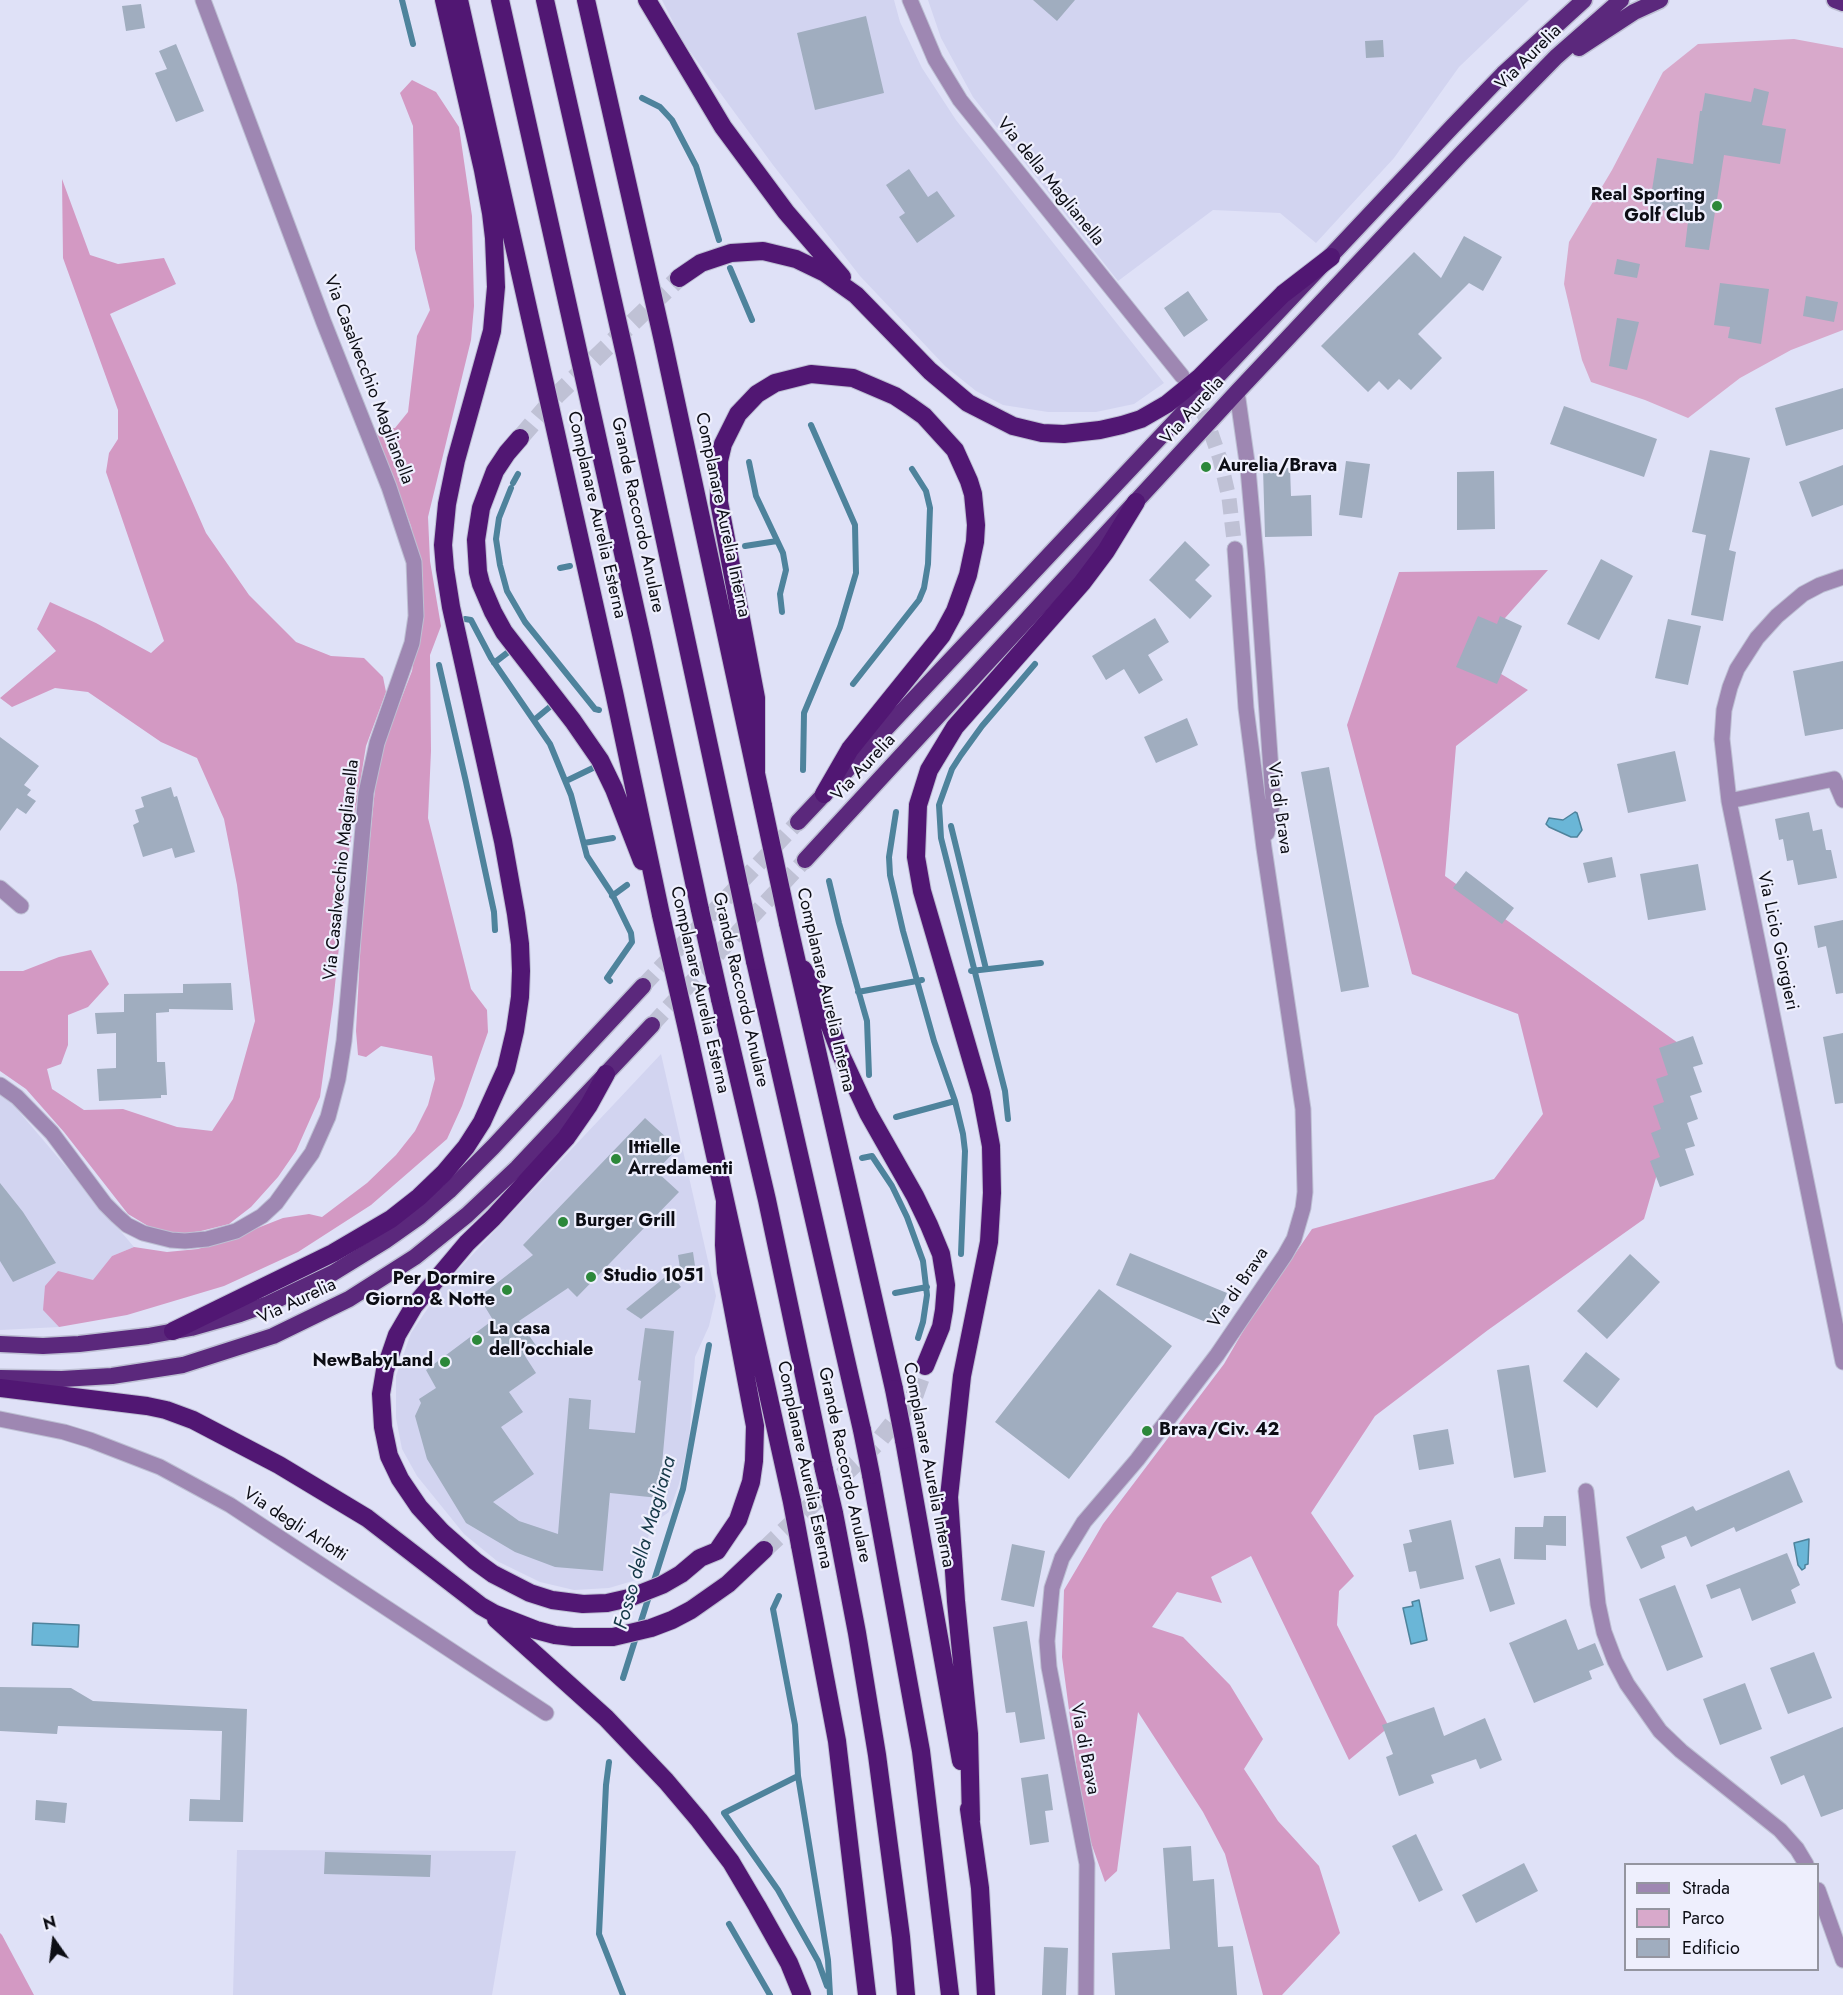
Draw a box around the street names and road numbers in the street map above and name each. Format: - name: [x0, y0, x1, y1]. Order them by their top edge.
- street label: Via Aurelia: [1492, 21, 1566, 95]
- street label: Via della Maglianella: [992, 113, 1108, 251]
- street label: Via Casalvecchio Maglianella: [318, 273, 418, 487]
- street label: Via Aurelia: [1157, 372, 1229, 450]
- street label: Complanare Aurelia Esterna: [562, 409, 630, 621]
- street label: Complanare Aurelia Interna: [690, 411, 754, 619]
- street label: Grande Raccordo Anulare: [606, 415, 668, 615]
- street label: Via Aurelia: [827, 730, 901, 806]
- street label: Via Casalvecchio Maglianella: [320, 759, 364, 981]
- street label: Via di Brava: [1262, 761, 1296, 855]
- street label: Via Licio Giorgieri: [1752, 870, 1802, 1012]
- street label: Complanare Aurelia Esterna: [665, 884, 733, 1096]
- street label: Complanare Aurelia Interna: [791, 886, 859, 1094]
- street label: Grande Raccordo Anulare: [707, 890, 773, 1090]
- street label: Via di Brava: [1204, 1244, 1274, 1332]
- street label: Via Aurelia: [254, 1274, 340, 1330]
- street label: Complanare Aurelia Esterna: [771, 1359, 837, 1571]
- street label: Complanare Aurelia Interna: [897, 1361, 959, 1569]
- street label: Grande Raccordo Anulare: [813, 1365, 875, 1565]
- street label: Via degli Arlotti: [239, 1483, 351, 1567]
- street label: Via di Brava: [1065, 1702, 1103, 1796]

